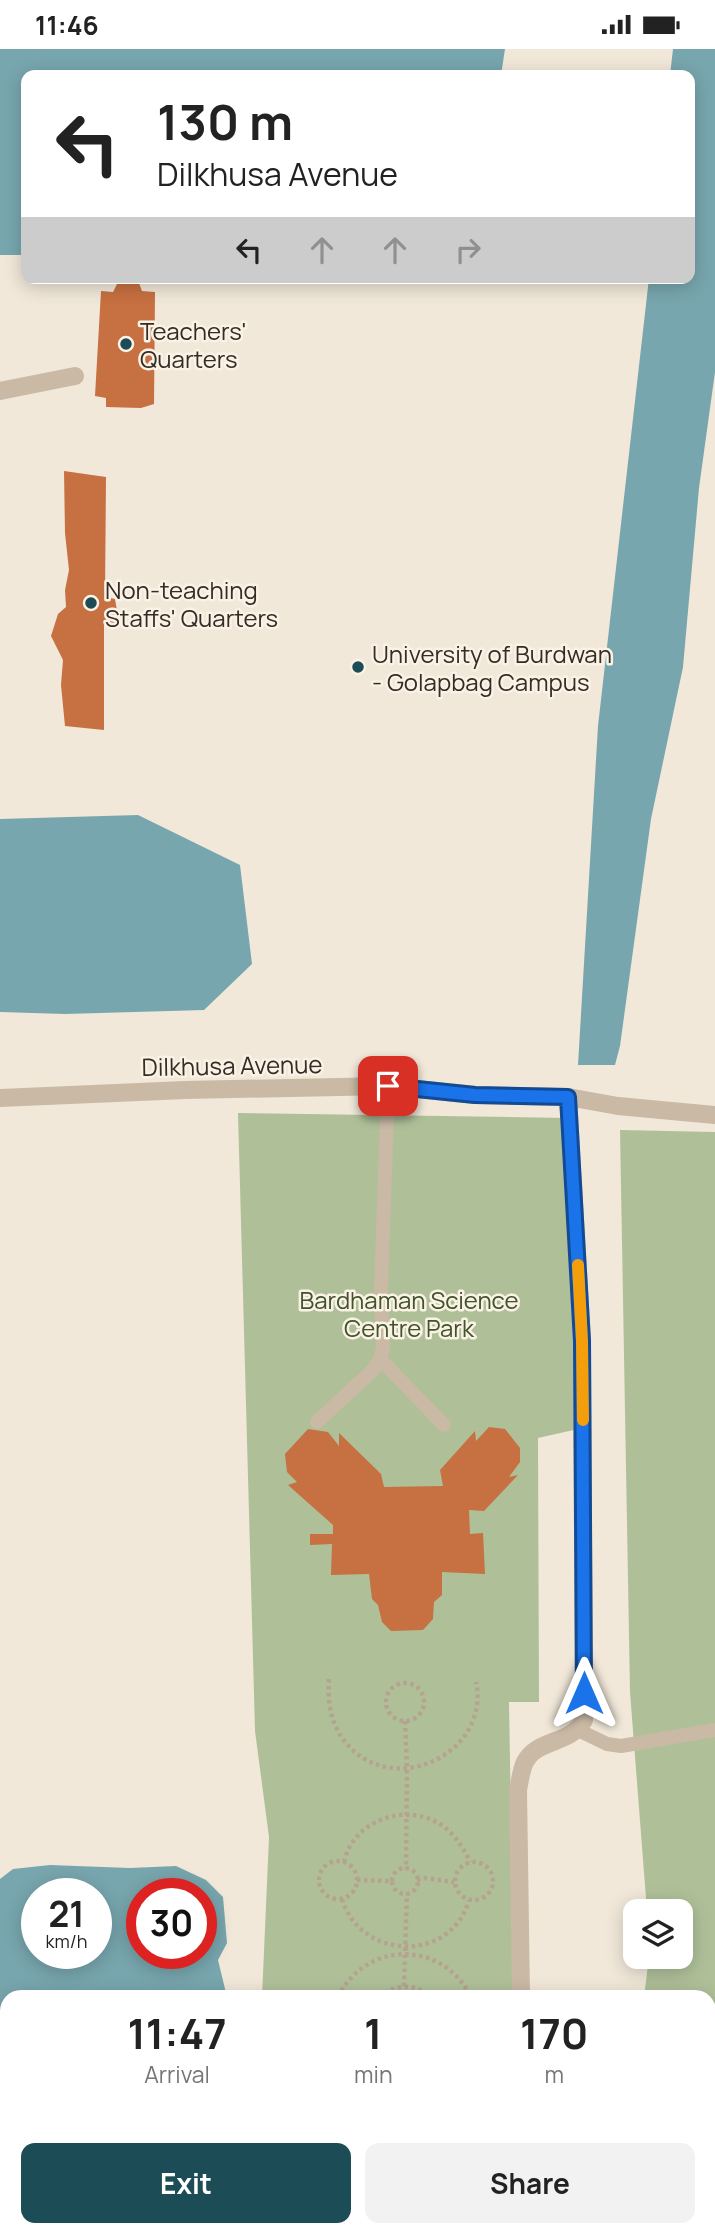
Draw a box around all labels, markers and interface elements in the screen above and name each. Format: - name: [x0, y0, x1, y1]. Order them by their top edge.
- text: 11:46: [35, 7, 99, 43]
- text: 130 m: [157, 88, 293, 155]
- icon: left: [42, 98, 133, 189]
- text: Dilkhusa Avenue: [157, 152, 398, 196]
- icon: left: [230, 231, 268, 269]
- icon: ahead: [303, 231, 341, 269]
- icon: ahead: [376, 231, 414, 269]
- icon: right: [449, 231, 487, 269]
- place label: Teachers' Quarters: [140, 314, 247, 375]
- marker: Teachers' Quarters: [118, 336, 134, 352]
- place label: Non-teaching Staffs' Quarters: [105, 573, 278, 634]
- marker: Non-teaching Staffs' Quarters: [83, 595, 99, 611]
- place label: University of Burdwan - Golapbag Campus: [372, 637, 612, 698]
- marker: University of Burdwan - Golapbag Campus: [350, 659, 366, 675]
- street label: Dilkhusa Avenue: [141, 1047, 323, 1083]
- pin: [358, 1056, 418, 1116]
- icon: arrive: [369, 1067, 407, 1105]
- park label: Bardhaman Science Centre Park: [299, 1283, 519, 1344]
- position arrow: [547, 1656, 621, 1730]
- speed limit sign: 30: [126, 1878, 217, 1969]
- text: 21: [48, 1890, 85, 1938]
- map controls: [623, 1899, 693, 1969]
- button: layers: [623, 1899, 693, 1969]
- text: km/h: [46, 1929, 87, 1953]
- text: 11:47: [127, 2004, 227, 2062]
- text: 1: [364, 2004, 383, 2062]
- text: 170: [520, 2004, 589, 2062]
- text: Arrival: [144, 2058, 210, 2090]
- text: min: [354, 2058, 393, 2090]
- text: m: [545, 2058, 564, 2090]
- button: Exit: [21, 2143, 351, 2223]
- button: Share: [365, 2143, 695, 2223]

